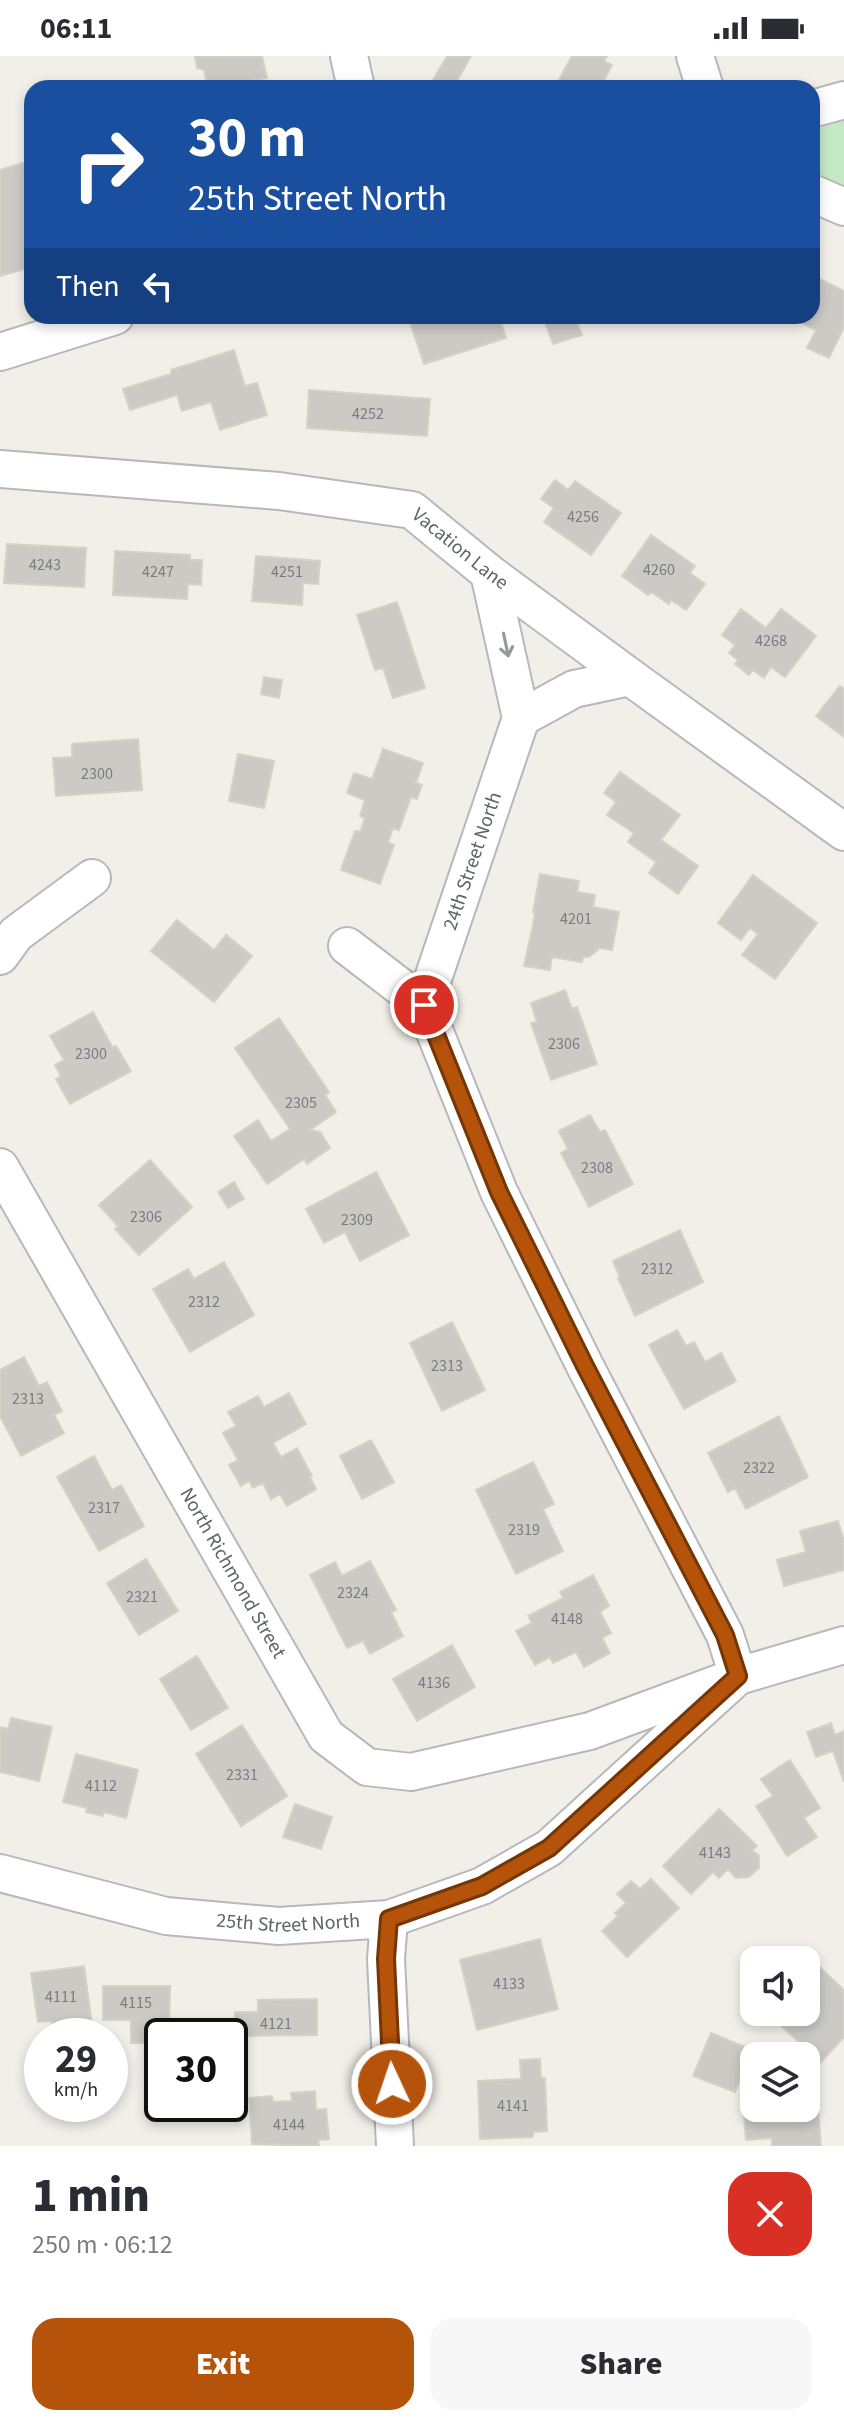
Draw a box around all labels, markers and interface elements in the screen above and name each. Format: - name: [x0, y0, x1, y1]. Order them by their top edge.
- text: 06:11: [40, 7, 112, 50]
- text: 30 m: [188, 99, 306, 178]
- icon: right: [56, 112, 160, 216]
- text: 25th Street North: [188, 173, 447, 224]
- icon: left: [136, 264, 180, 308]
- text: Then: [56, 265, 120, 308]
- house number: 4252: [352, 403, 384, 425]
- street label: Vacation Lane: [406, 501, 514, 597]
- house number: 4256: [567, 506, 599, 528]
- house number: 4243: [29, 554, 61, 576]
- house number: 4260: [643, 559, 675, 581]
- house number: 4247: [142, 561, 174, 583]
- house number: 4251: [271, 561, 303, 583]
- house number: 4268: [755, 630, 787, 652]
- one-way arrow: [499, 632, 514, 658]
- house number: 2300: [81, 763, 113, 785]
- street label: 24th Street North: [436, 788, 509, 934]
- house number: 4201: [560, 908, 592, 930]
- pin: [390, 971, 458, 1039]
- icon: arrive: [402, 983, 446, 1027]
- house number: 2306: [548, 1033, 580, 1055]
- house number: 2300: [75, 1043, 107, 1065]
- house number: 2305: [285, 1092, 317, 1114]
- house number: 2308: [581, 1157, 613, 1179]
- house number: 2306: [130, 1206, 162, 1228]
- house number: 2309: [341, 1209, 373, 1231]
- house number: 2312: [641, 1258, 673, 1280]
- house number: 2312: [188, 1291, 220, 1313]
- house number: 2313: [431, 1355, 463, 1377]
- house number: 2313: [12, 1388, 44, 1410]
- house number: 2322: [743, 1457, 775, 1479]
- street label: North Richmond Street: [173, 1483, 293, 1664]
- house number: 2317: [88, 1497, 120, 1519]
- house number: 2319: [508, 1519, 540, 1541]
- house number: 2324: [337, 1582, 369, 1604]
- house number: 2321: [126, 1586, 158, 1608]
- house number: 4148: [551, 1608, 583, 1630]
- house number: 4136: [418, 1672, 450, 1694]
- house number: 2331: [226, 1764, 258, 1786]
- house number: 4112: [85, 1775, 117, 1797]
- house number: 4143: [699, 1842, 731, 1864]
- street label: 25th Street North: [215, 1907, 361, 1940]
- map controls: [740, 1946, 820, 2122]
- button: sound: [740, 1946, 820, 2026]
- house number: 4133: [493, 1973, 525, 1995]
- house number: 4111: [45, 1986, 77, 2008]
- house number: 4115: [120, 1992, 152, 2014]
- house number: 4121: [260, 2013, 292, 2035]
- speed limit sign: 30: [144, 2018, 248, 2122]
- text: 29: [55, 2031, 97, 2088]
- position arrow: [350, 2042, 434, 2126]
- button: layers: [740, 2042, 820, 2122]
- text: km/h: [54, 2076, 98, 2104]
- house number: 4141: [497, 2095, 529, 2117]
- house number: 4144: [273, 2114, 305, 2136]
- text: 1 min: [32, 2162, 150, 2230]
- button: close: [728, 2172, 812, 2256]
- text: 250 m · 06:12: [32, 2226, 173, 2263]
- button: Exit: [32, 2318, 414, 2410]
- button: Share: [430, 2318, 812, 2410]

